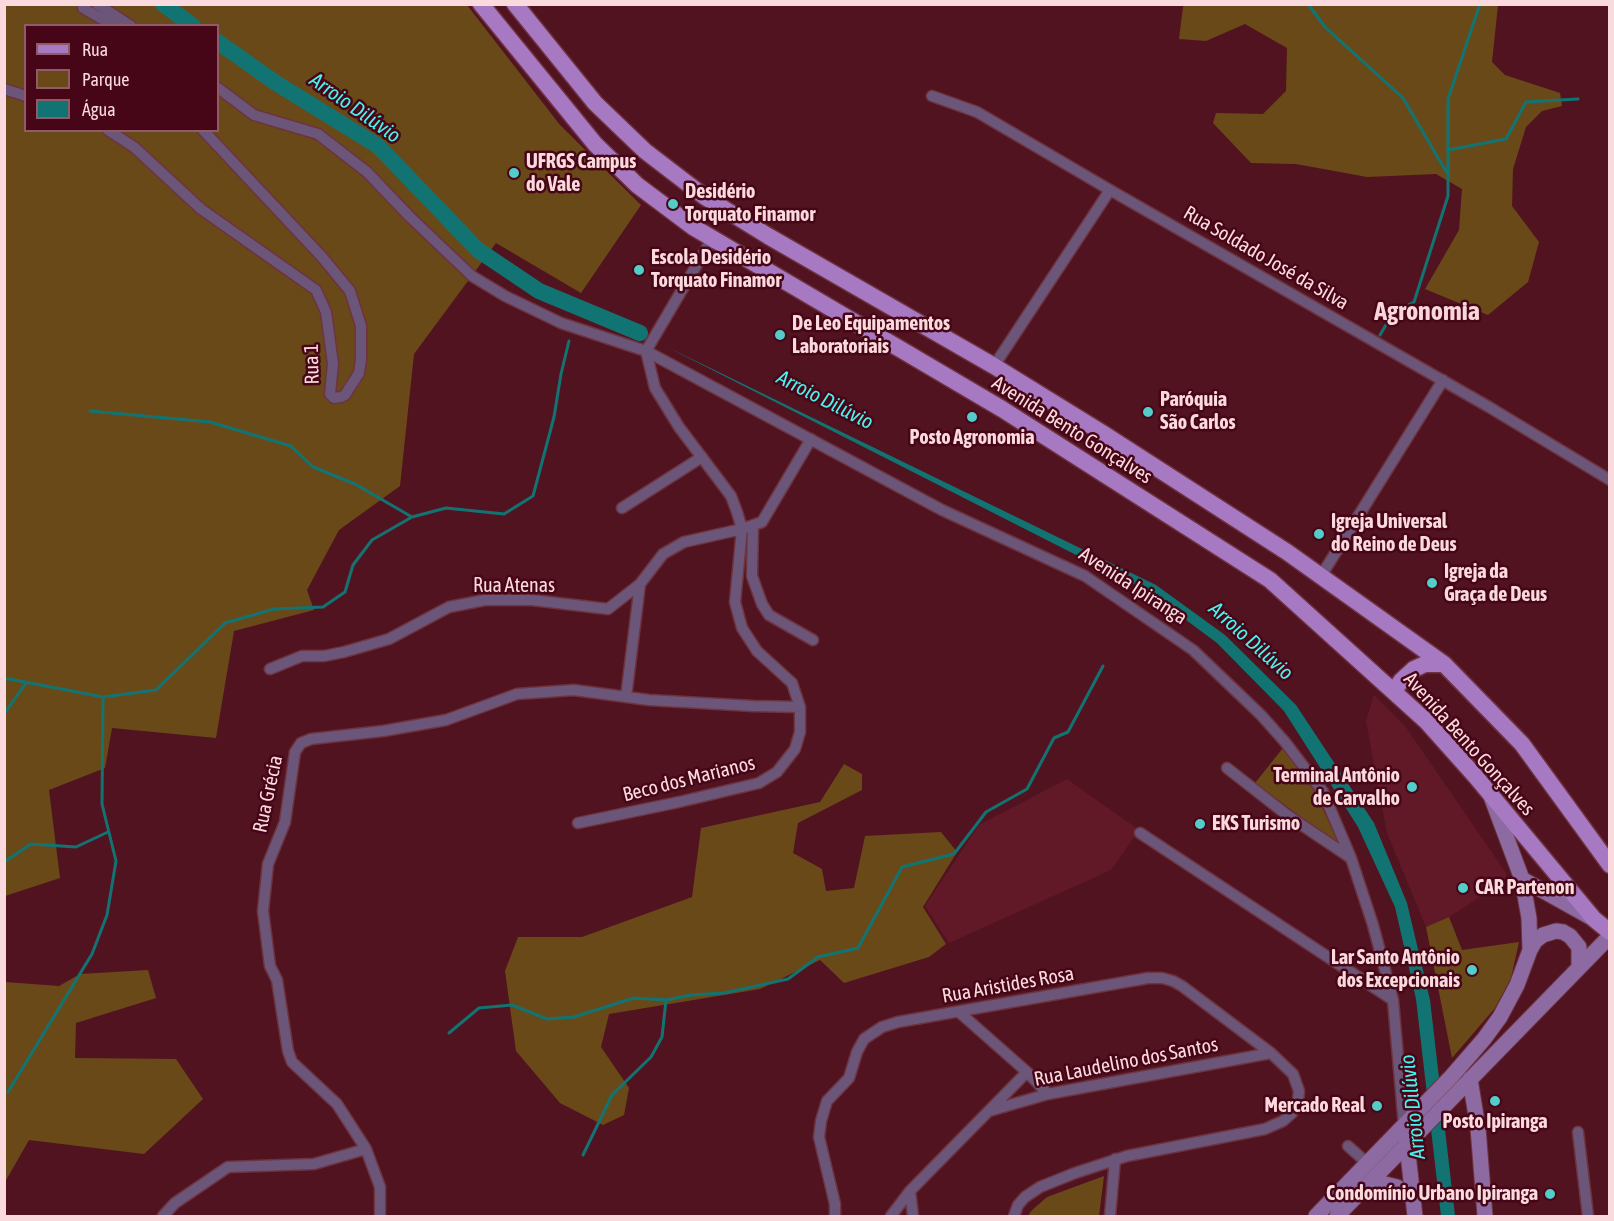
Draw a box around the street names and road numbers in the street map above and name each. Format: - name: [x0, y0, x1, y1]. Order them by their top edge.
- street label: Rua Soldado José da Silva: [1179, 201, 1353, 315]
- street label: Rua 1: [300, 343, 324, 385]
- street label: Avenida Bento Gonçalves: [987, 371, 1157, 489]
- street label: Avenida Ipiranga: [1075, 542, 1191, 630]
- street label: Rua Atenas: [473, 574, 555, 598]
- street label: Avenida Bento Gonçalves: [1398, 667, 1540, 821]
- street label: Beco dos Marianos: [620, 751, 758, 807]
- street label: Rua Grécia: [248, 753, 288, 835]
- street label: Rua Aristides Rosa: [940, 962, 1076, 1008]
- street label: Rua Laudelino dos Santos: [1032, 1032, 1220, 1092]

